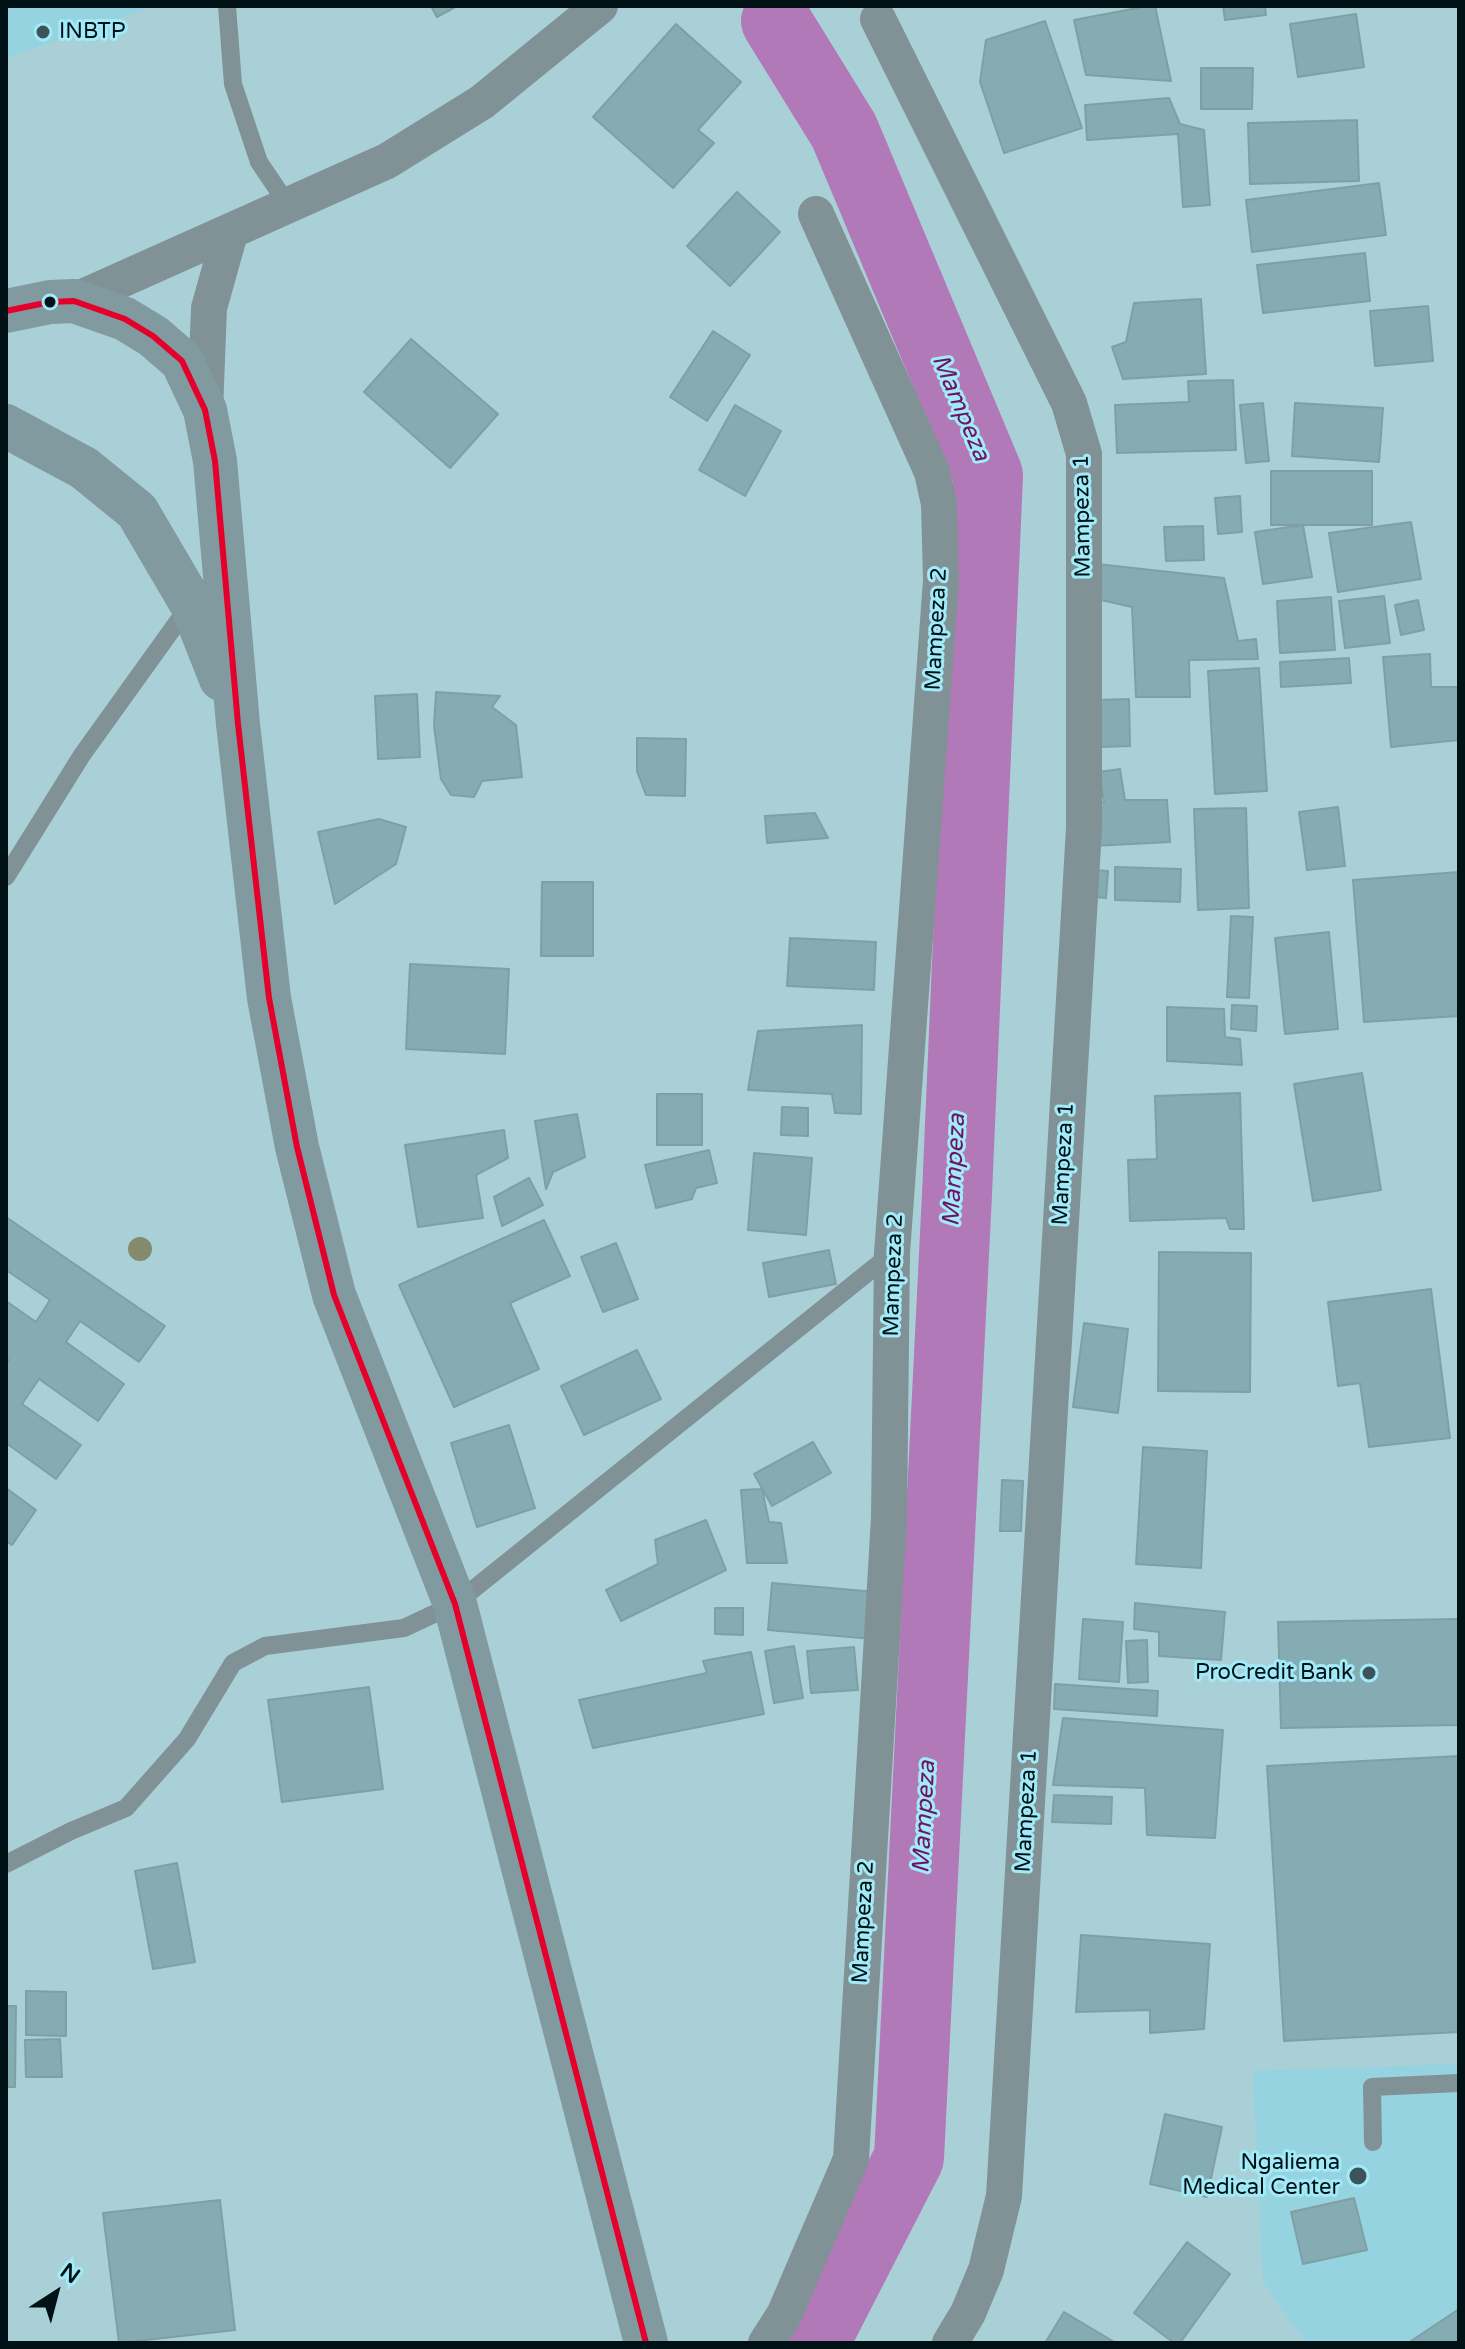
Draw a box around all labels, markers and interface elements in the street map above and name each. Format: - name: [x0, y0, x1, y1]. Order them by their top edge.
- place label: INBTP: [59, 19, 125, 45]
- marker: INBTP: [34, 23, 52, 41]
- unlabelled marker: [42, 294, 58, 310]
- water label: Mampeza: [925, 350, 995, 466]
- street label: Mampeza 1: [1069, 454, 1097, 578]
- street label: Mampeza 2: [921, 567, 953, 691]
- street label: Mampeza 1: [1048, 1102, 1080, 1226]
- water label: Mampeza: [938, 1113, 972, 1227]
- street label: Mampeza 2: [879, 1213, 909, 1337]
- place label: ProCredit Bank: [1195, 1660, 1353, 1686]
- marker: ProCredit Bank: [1360, 1664, 1378, 1682]
- street label: Mampeza 1: [1011, 1749, 1043, 1873]
- water label: Mampeza: [908, 1760, 942, 1874]
- street label: Mampeza 2: [848, 1860, 880, 1984]
- place label: Ngaliema Medical Center: [1182, 2150, 1340, 2202]
- marker: Ngaliema Medical Center: [1347, 2165, 1369, 2187]
- north arrow: [16, 2253, 96, 2333]
- text: N: [55, 2258, 85, 2289]

